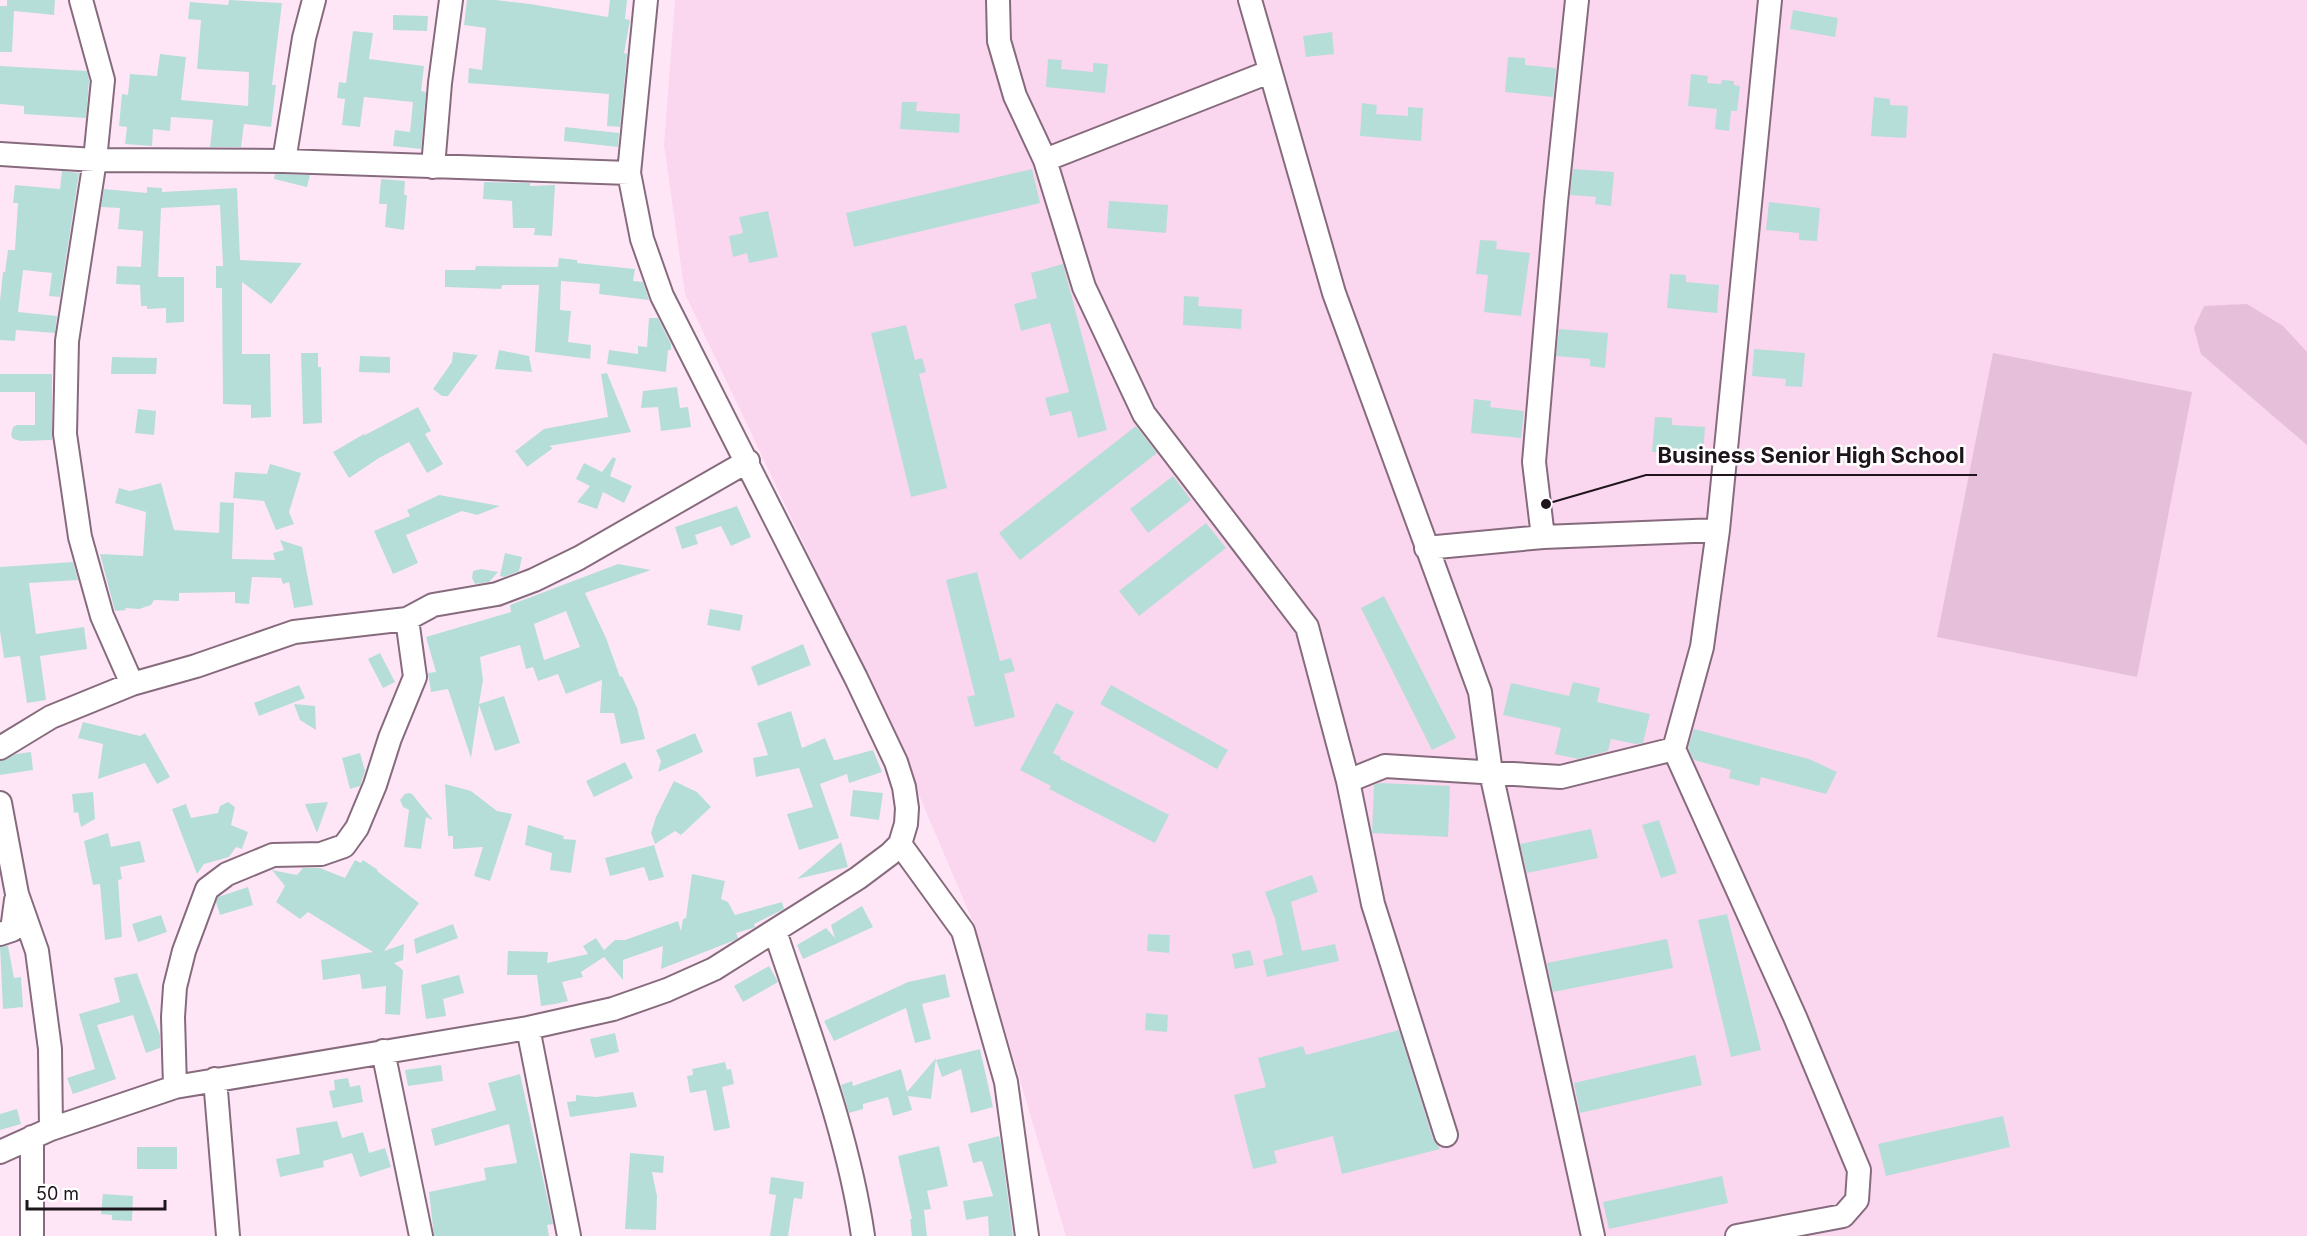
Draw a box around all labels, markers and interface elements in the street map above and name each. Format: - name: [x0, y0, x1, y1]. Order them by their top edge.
- callout: Business Senior High School: [1646, 435, 1977, 475]
- text: Business Senior High School: [1657, 442, 1965, 468]
- scale bar: [27, 1173, 165, 1211]
- text: 50 m: [36, 1183, 79, 1204]

